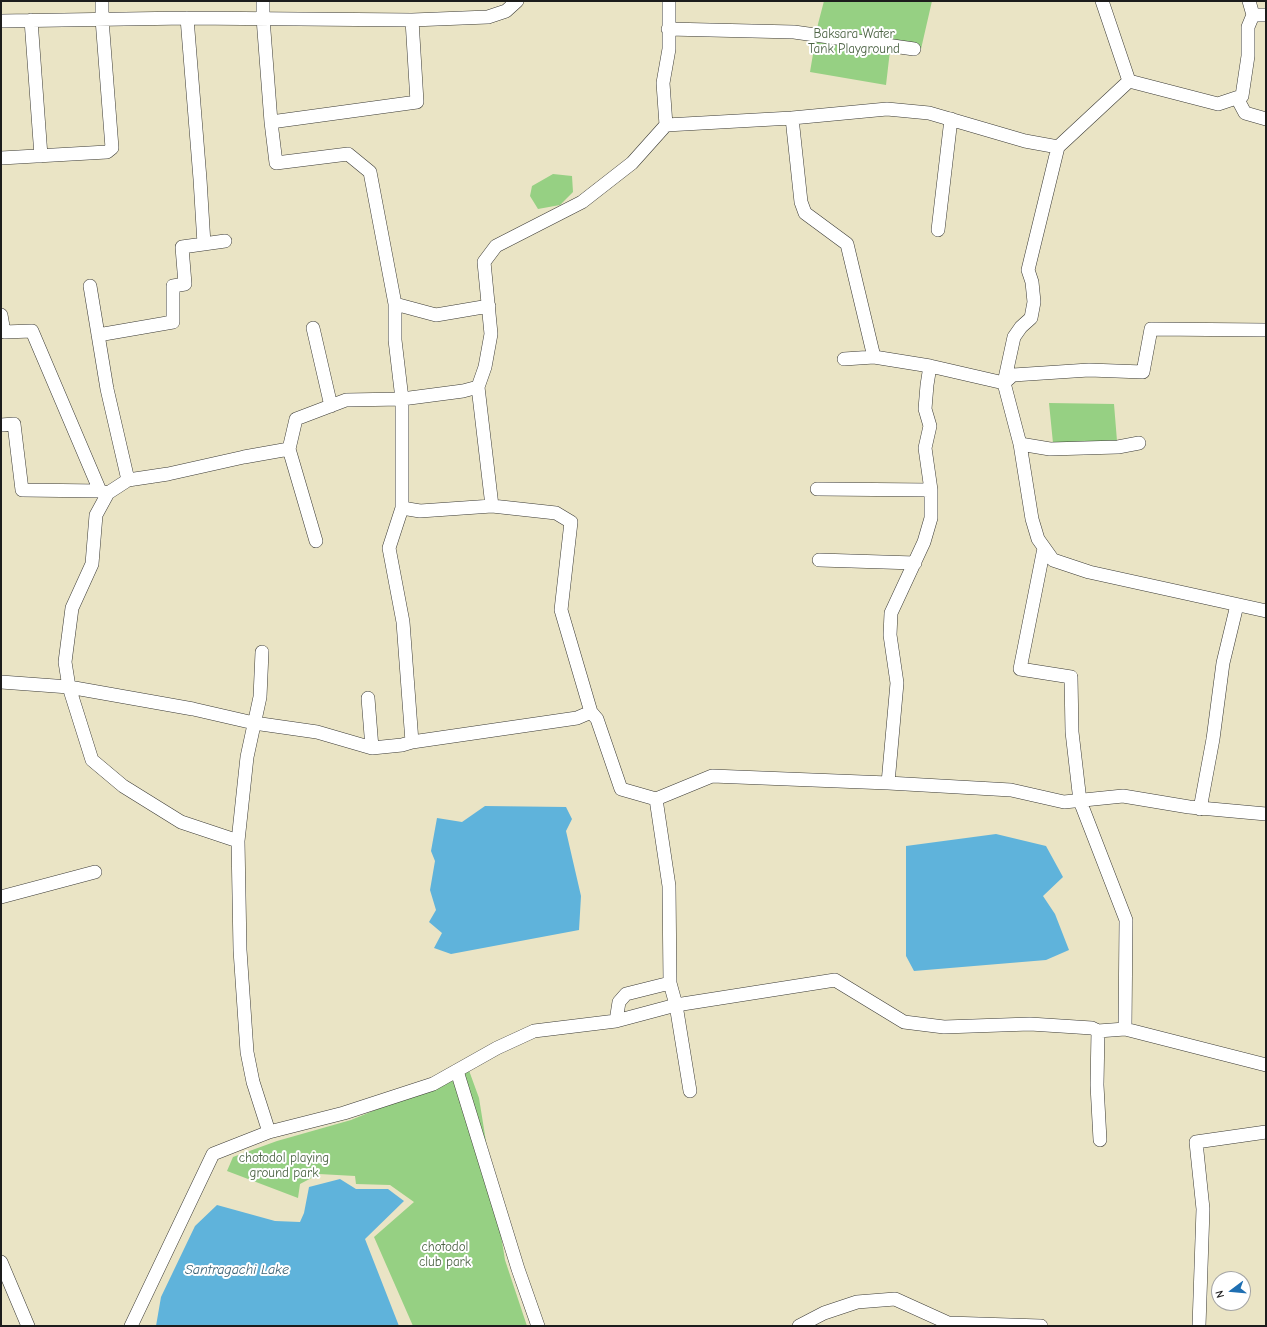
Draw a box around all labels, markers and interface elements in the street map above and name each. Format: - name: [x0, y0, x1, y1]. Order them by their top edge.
- park label: Baksara Water Tank Playground: [808, 26, 900, 57]
- park label: chotodol playing ground park: [239, 1150, 329, 1181]
- park label: chotodol club park: [419, 1239, 471, 1270]
- water label: Santragachi Lake: [185, 1262, 289, 1278]
- north arrow: [1211, 1271, 1251, 1311]
- text: N: [1213, 1289, 1227, 1299]

